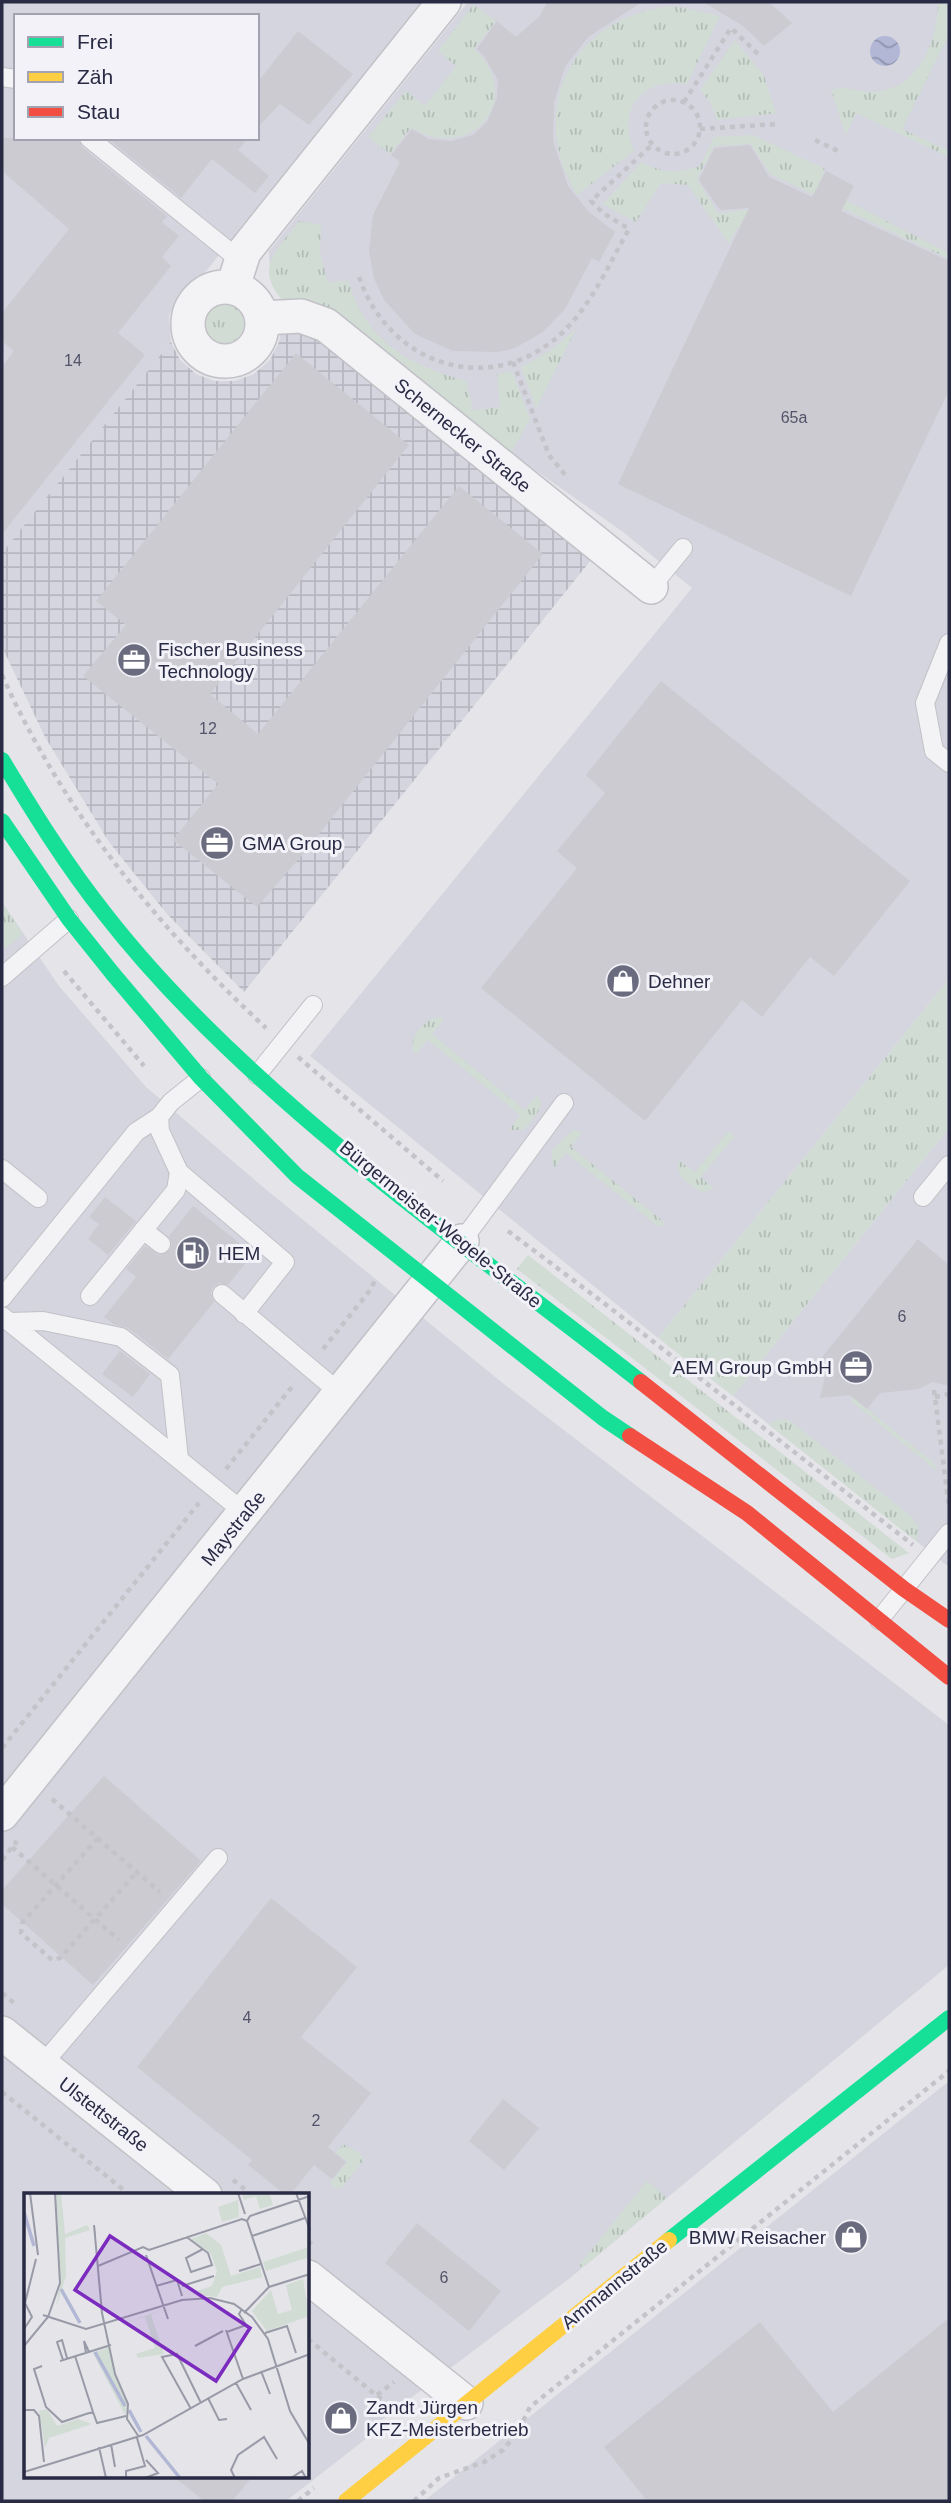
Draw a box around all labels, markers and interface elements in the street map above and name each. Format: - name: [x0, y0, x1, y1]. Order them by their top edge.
- legend: [14, 14, 259, 140]
- text: Frei: [77, 30, 113, 53]
- text: Zäh: [77, 65, 113, 88]
- text: Stau: [77, 100, 120, 123]
- house number: 14: [64, 352, 82, 369]
- street label: Schernecker Straße: [390, 374, 535, 497]
- house number: 65a: [781, 409, 807, 426]
- place label: Fischer Business Technology: [158, 639, 303, 682]
- office icon: Fischer Business Technology: [115, 641, 153, 679]
- house number: 12: [199, 720, 217, 737]
- office icon: GMA Group: [198, 824, 236, 862]
- place label: GMA Group: [242, 833, 342, 854]
- shop icon: Dehner: [604, 962, 642, 1000]
- place label: Dehner: [648, 971, 711, 992]
- street label: Bürgermeister-Wegele-Straße: [336, 1137, 546, 1312]
- fuel station icon: HEM: [174, 1234, 212, 1272]
- place label: HEM: [218, 1243, 260, 1264]
- house number: 6: [898, 1308, 907, 1325]
- office icon: AEM Group GmbH: [837, 1348, 875, 1386]
- place label: AEM Group GmbH: [673, 1357, 832, 1378]
- street label: Maystraße: [197, 1487, 270, 1570]
- house number: 4: [243, 2009, 252, 2026]
- street label: Ulstettstraße: [55, 2073, 153, 2156]
- house number: 2: [312, 2112, 321, 2129]
- inset map: [24, 2193, 310, 2478]
- shop icon: BMW Reisacher: [832, 2218, 870, 2256]
- place label: BMW Reisacher: [689, 2227, 827, 2248]
- street label: Ammannstraße: [557, 2235, 671, 2333]
- house number: 6: [440, 2269, 449, 2286]
- place label: Zandt Jürgen KFZ-Meisterbetrieb: [366, 2397, 529, 2440]
- shop icon: Zandt Jürgen KFZ-Meisterbetrieb: [322, 2399, 360, 2437]

